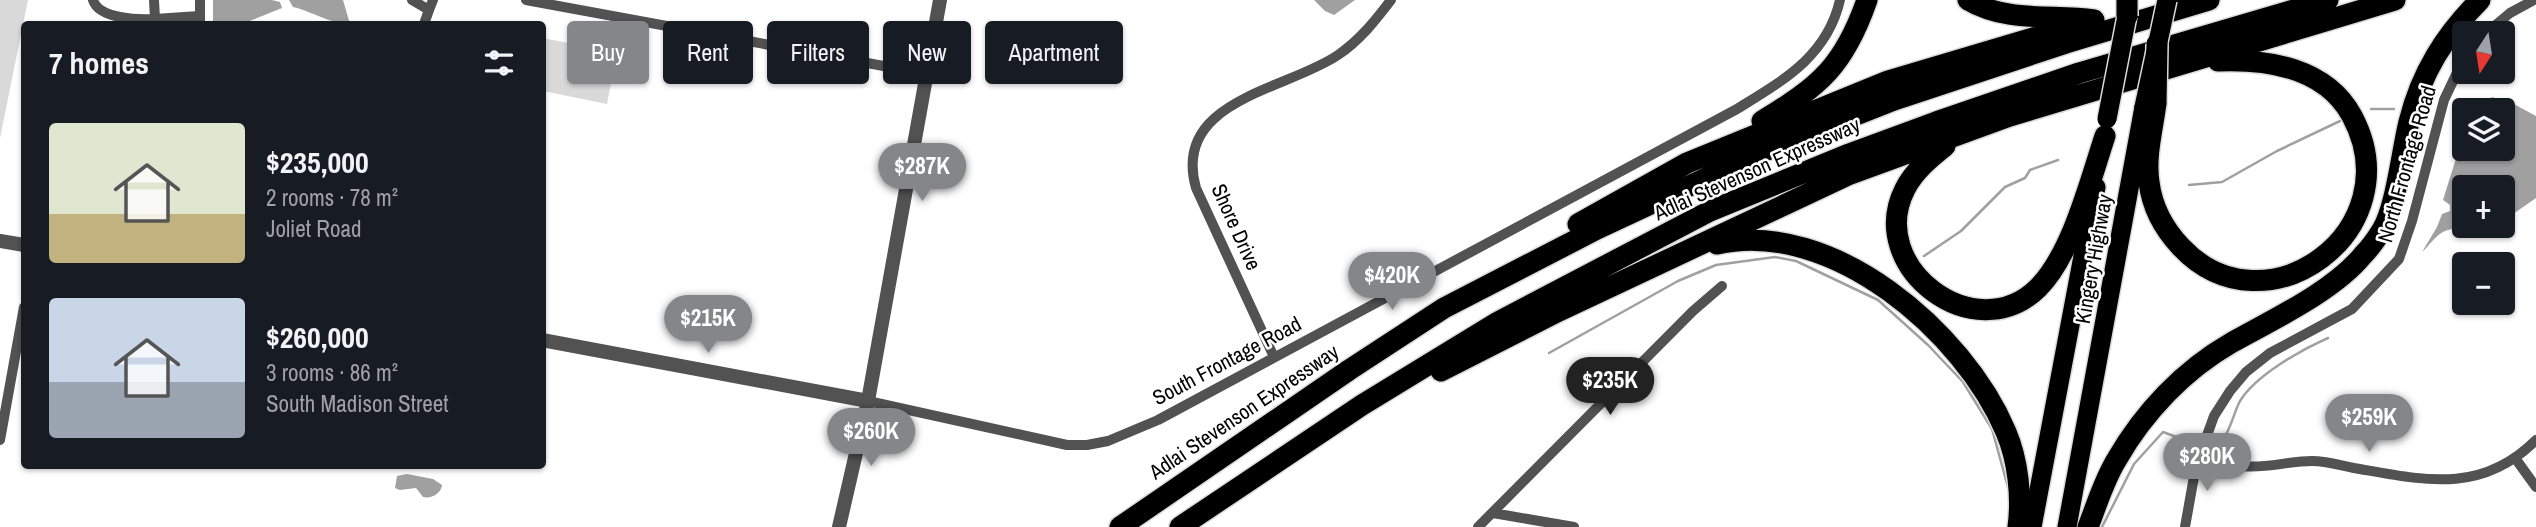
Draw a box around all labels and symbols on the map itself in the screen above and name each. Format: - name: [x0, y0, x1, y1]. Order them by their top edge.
- north arrow: [2452, 21, 2515, 84]
- street label: North Frontage Road: [2370, 82, 2443, 246]
- street label: Adlai Stevenson Expressway: [1648, 110, 1865, 228]
- pin: $287K: [873, 144, 971, 203]
- street label: Shore Drive: [1205, 179, 1268, 275]
- street label: Kingery Highway: [2068, 191, 2119, 326]
- pin: $420K: [1343, 252, 1441, 312]
- pin: $215K: [659, 296, 757, 355]
- street label: South Frontage Road: [1147, 309, 1306, 412]
- street label: Adlai Stevenson Expressway: [1142, 337, 1345, 487]
- pin: $235K: [1561, 358, 1659, 417]
- pin: $259K: [2320, 394, 2418, 454]
- pin: $260K: [822, 408, 920, 468]
- pin: $280K: [2158, 434, 2256, 493]

